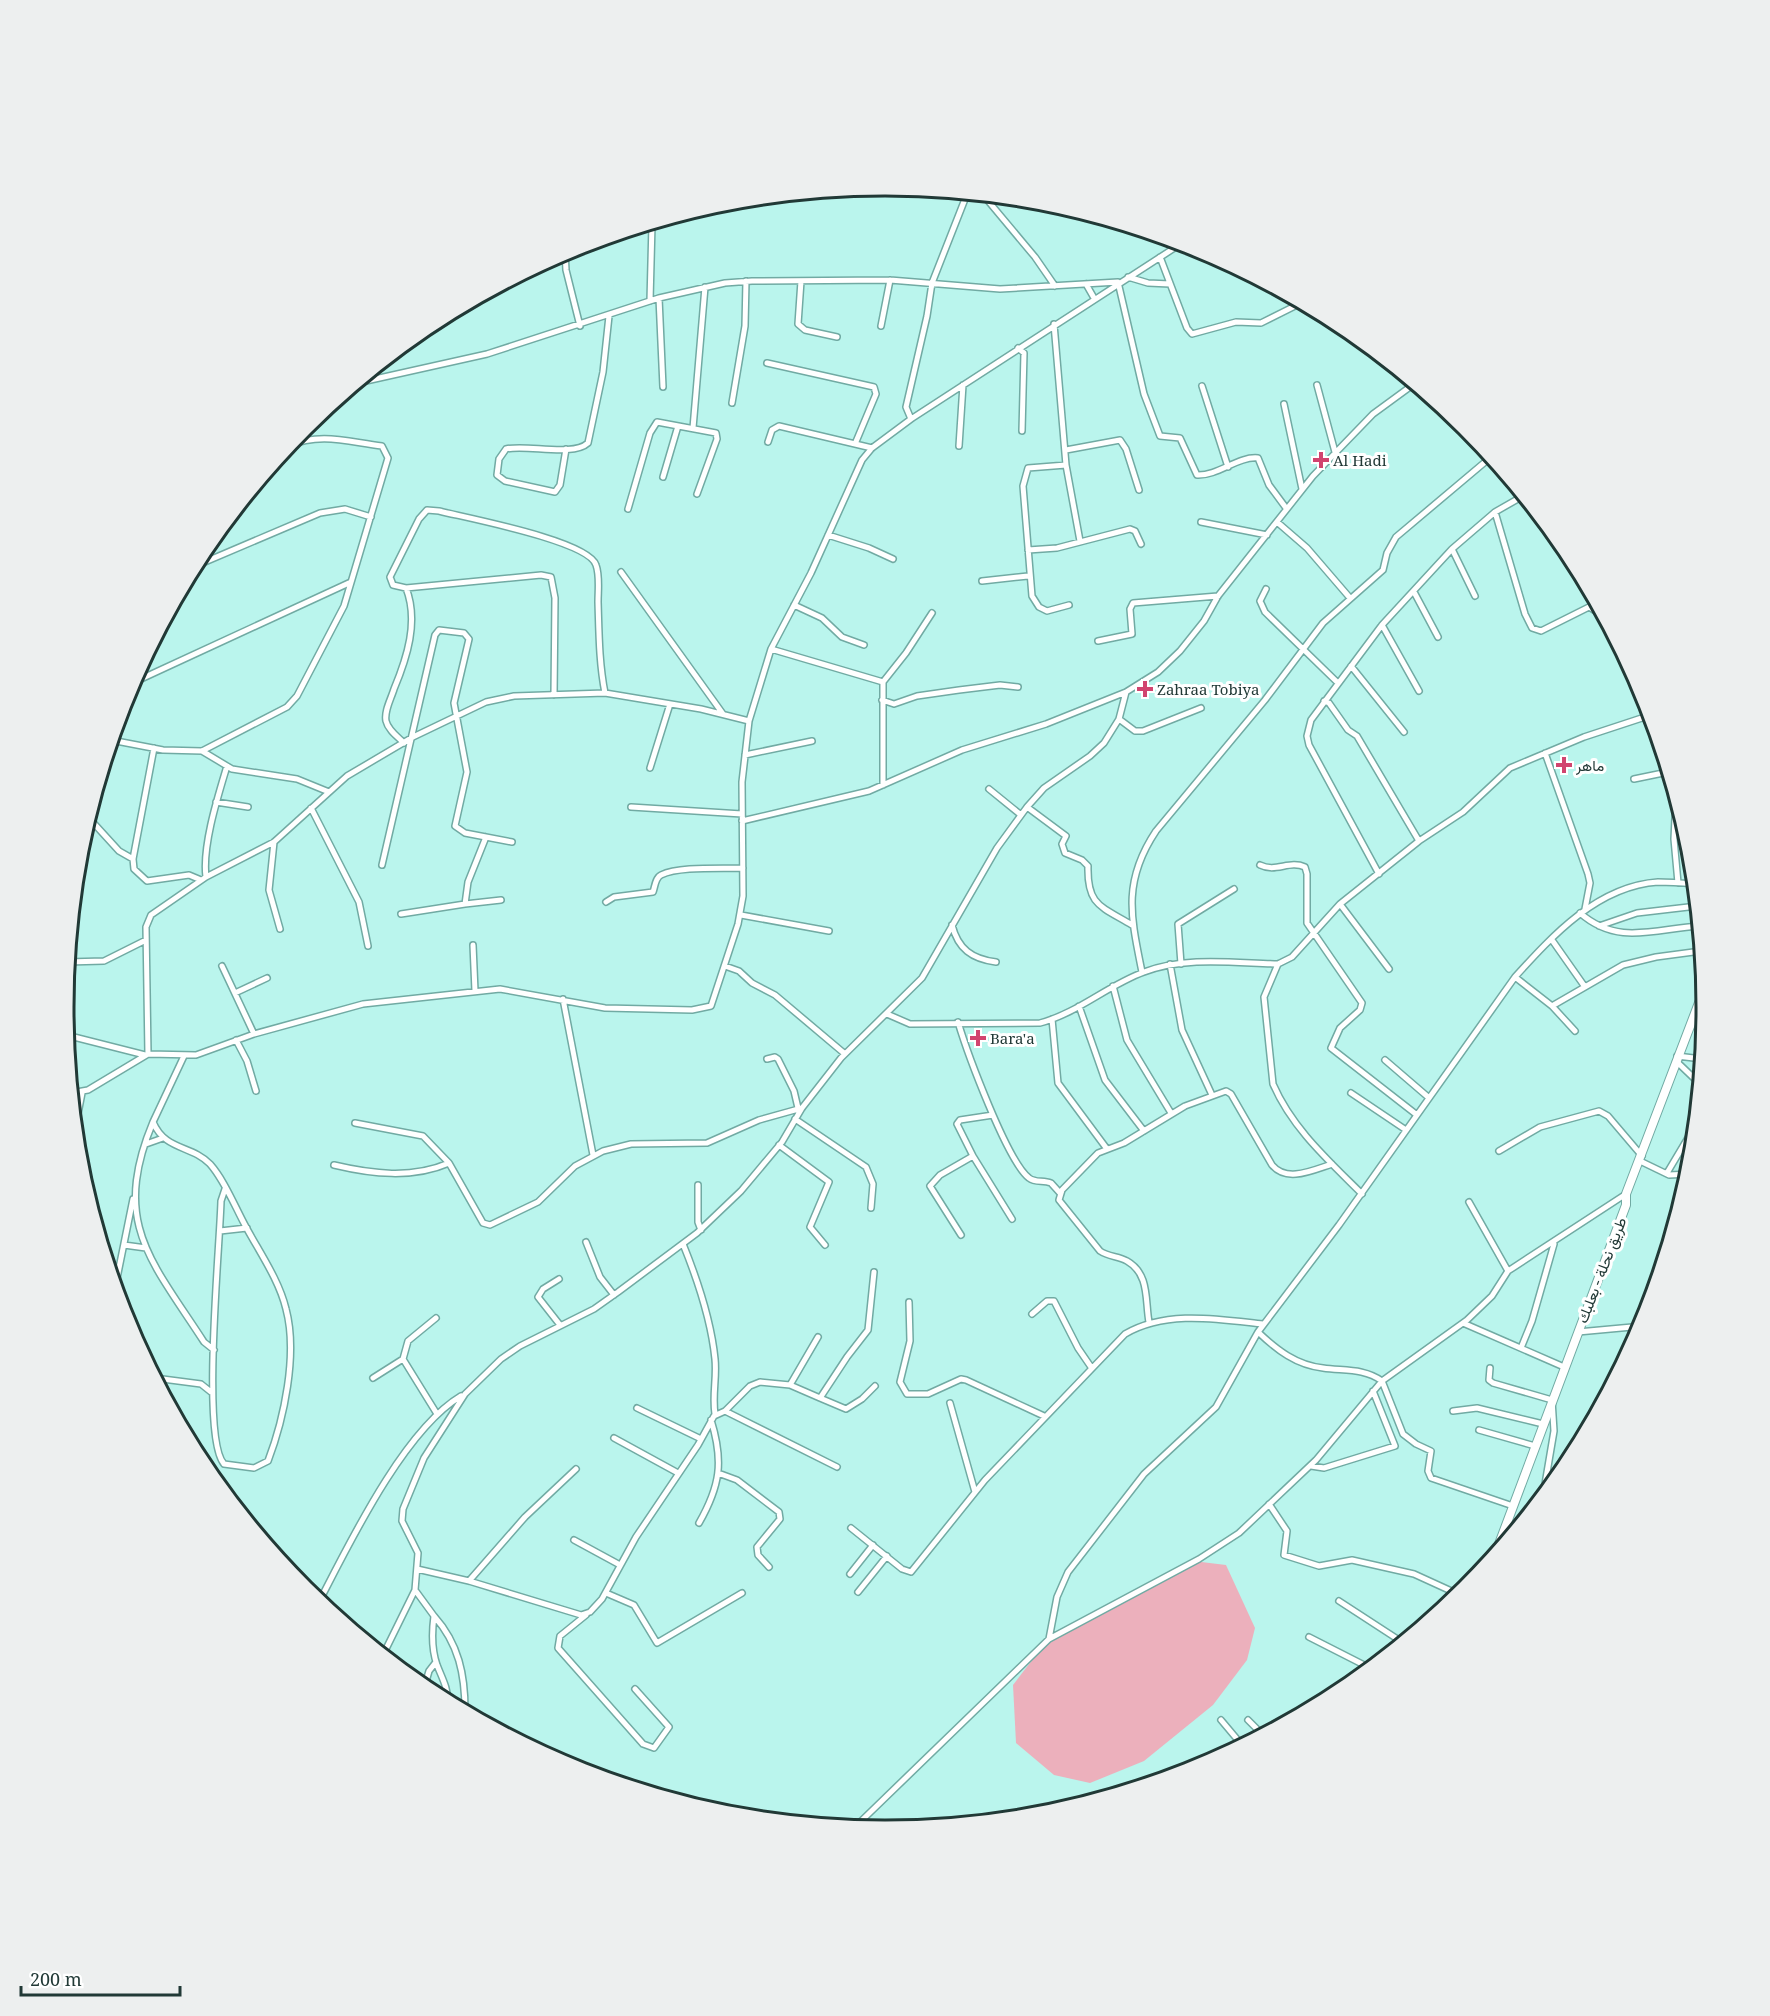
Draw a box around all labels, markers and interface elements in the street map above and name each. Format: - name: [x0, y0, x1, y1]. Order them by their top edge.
- place label: Al Hadi: [1333, 450, 1387, 470]
- marker: Al Hadi: [1314, 453, 1328, 467]
- place label: Zahraa Tobiya: [1157, 679, 1259, 699]
- marker: Zahraa Tobiya: [1138, 682, 1152, 696]
- place label: ماهر: [1575, 755, 1604, 775]
- marker: ماهر: [1557, 758, 1571, 772]
- place label: Bara'a: [990, 1028, 1035, 1048]
- marker: Bara'a: [971, 1031, 985, 1045]
- street label: طريق نحلة - بعلبك: [1572, 1214, 1631, 1326]
- scale bar: [21, 1959, 180, 1997]
- text: 200 m: [30, 1967, 82, 1991]

